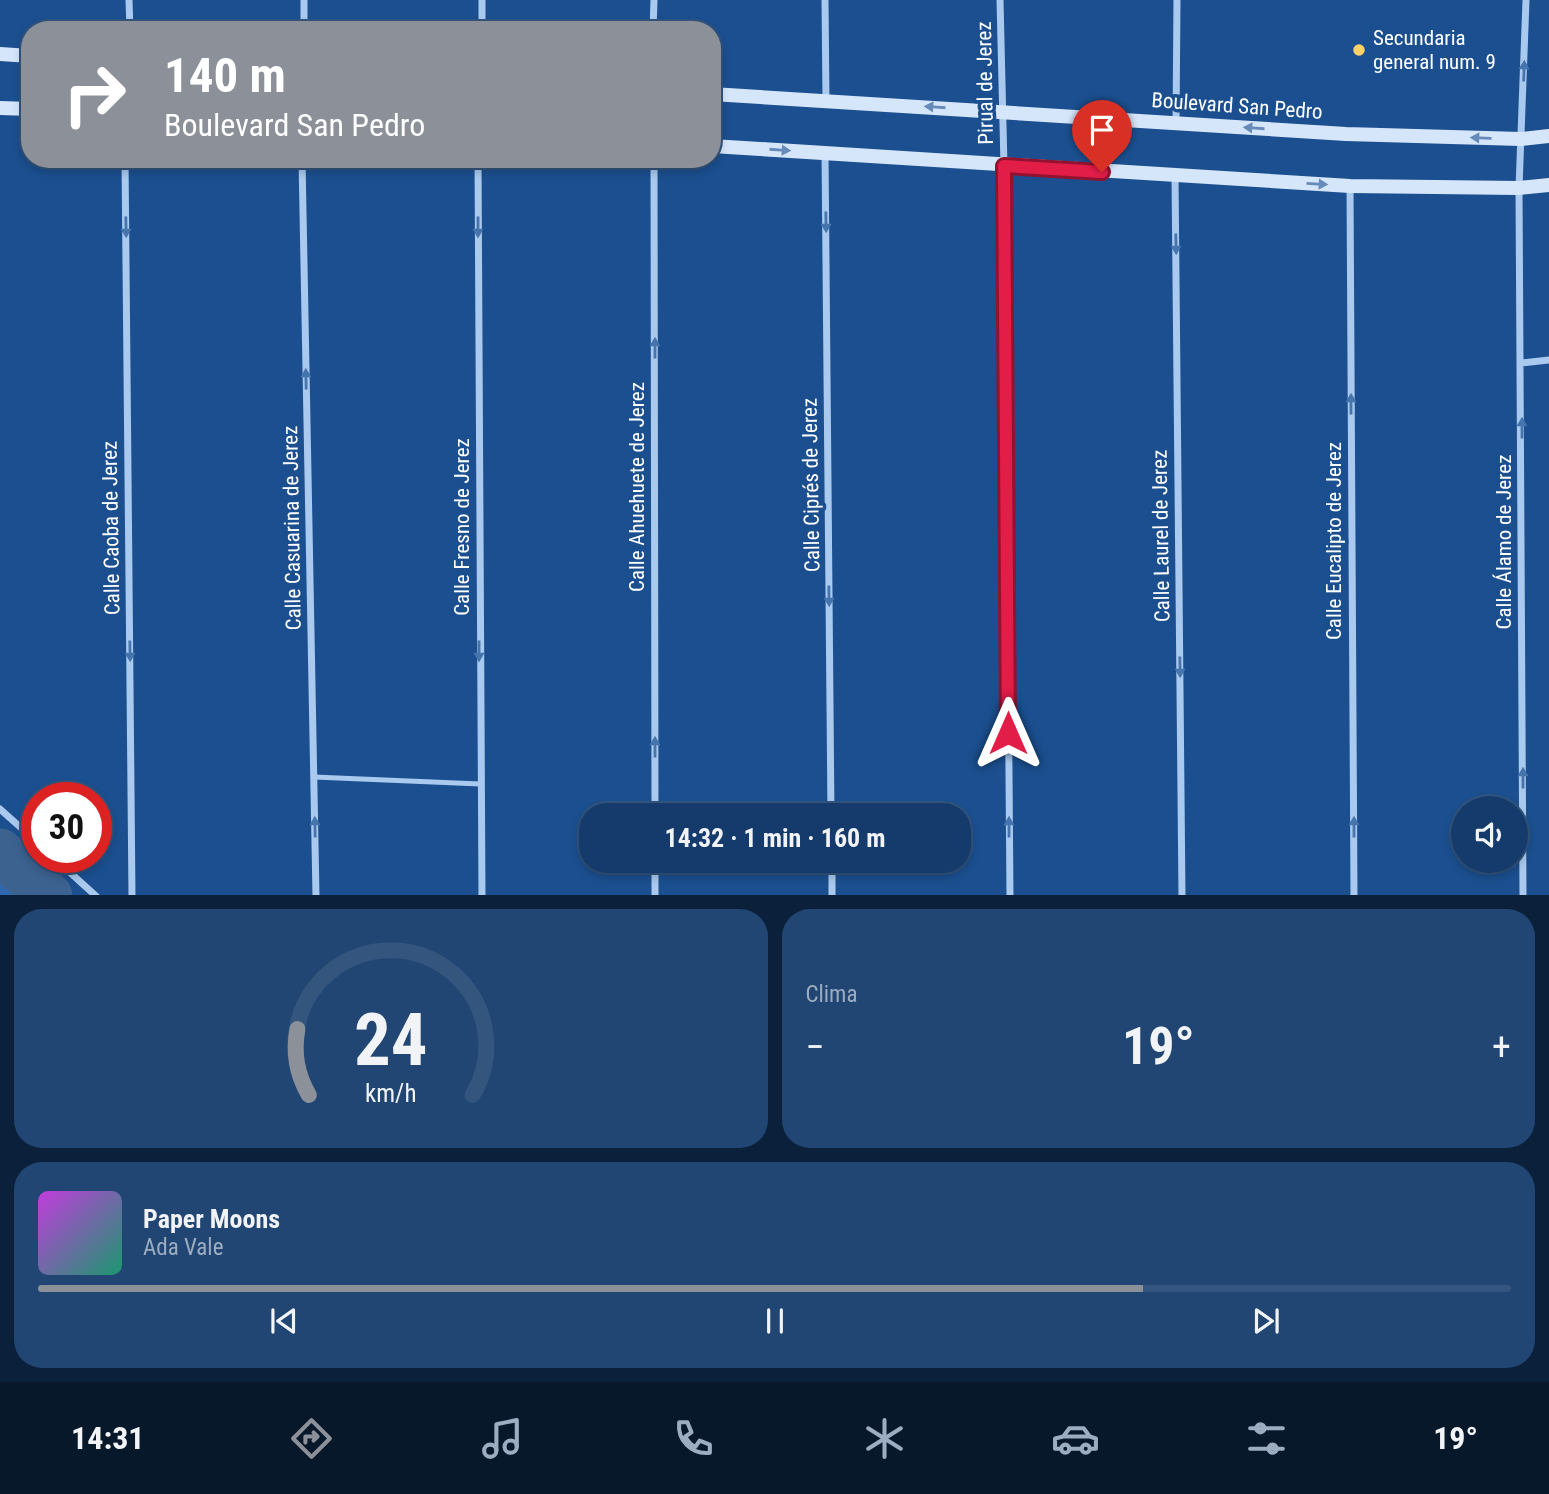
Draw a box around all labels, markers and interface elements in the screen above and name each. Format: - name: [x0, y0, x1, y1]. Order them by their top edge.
- street label: Pirual de Jerez: [972, 21, 998, 145]
- place label: Secundaria general num. 9: [1373, 26, 1496, 74]
- marker: Secundaria general num. 9: [1351, 42, 1367, 58]
- text: 140 m: [164, 47, 286, 104]
- icon: right: [49, 49, 140, 140]
- one-way arrow: [1518, 59, 1529, 81]
- street label: Boulevard San Pedro: [1151, 88, 1323, 124]
- pin: [1072, 100, 1132, 172]
- one-way arrow: [924, 101, 946, 112]
- text: Boulevard San Pedro: [164, 106, 425, 144]
- icon: arrive: [1083, 111, 1121, 149]
- one-way arrow: [1242, 122, 1264, 133]
- one-way arrow: [1470, 132, 1492, 143]
- one-way arrow: [770, 145, 792, 156]
- one-way arrow: [1306, 179, 1328, 190]
- one-way arrow: [820, 211, 832, 233]
- one-way arrow: [120, 217, 132, 239]
- one-way arrow: [472, 217, 484, 239]
- one-way arrow: [1170, 233, 1182, 255]
- one-way arrow: [649, 337, 661, 359]
- one-way arrow: [301, 368, 312, 390]
- street label: Calle Ahuehuete de Jerez: [625, 382, 649, 592]
- one-way arrow: [1345, 393, 1357, 415]
- street label: Calle Ciprés de Jerez: [797, 398, 825, 572]
- one-way arrow: [1516, 417, 1528, 439]
- street label: Calle Casuarina de Jerez: [278, 425, 306, 631]
- street label: Calle Fresno de Jerez: [450, 438, 474, 616]
- street label: Calle Caoba de Jerez: [97, 441, 125, 615]
- street label: Calle Eucalipto de Jerez: [1322, 442, 1346, 640]
- street label: Calle Laurel de Jerez: [1147, 450, 1175, 622]
- street label: Calle Álamo de Jerez: [1492, 455, 1516, 629]
- one-way arrow: [823, 585, 835, 607]
- one-way arrow: [124, 640, 135, 662]
- one-way arrow: [473, 640, 485, 662]
- one-way arrow: [1174, 657, 1186, 679]
- position arrow: [971, 696, 1045, 770]
- one-way arrow: [649, 736, 661, 758]
- one-way arrow: [1517, 767, 1529, 789]
- speed limit sign: 30: [21, 782, 112, 873]
- map controls: [1451, 796, 1528, 873]
- button: sound: [1451, 796, 1528, 873]
- one-way arrow: [309, 816, 321, 838]
- one-way arrow: [1003, 816, 1015, 838]
- one-way arrow: [1348, 816, 1360, 838]
- text: 14:32 · 1 min · 160 m: [665, 823, 885, 853]
- text: Clima: [806, 981, 857, 1008]
- text: 24: [354, 997, 428, 1083]
- text: 19°: [1122, 1016, 1195, 1077]
- text: −: [806, 1025, 825, 1069]
- text: +: [1492, 1025, 1511, 1069]
- text: km/h: [365, 1078, 416, 1107]
- text: Paper Moons: [143, 1204, 280, 1234]
- text: Ada Vale: [143, 1234, 223, 1261]
- icon: previous: [265, 1302, 303, 1340]
- icon: pause: [756, 1302, 794, 1340]
- icon: next: [1247, 1302, 1285, 1340]
- icon: directions: [287, 1414, 336, 1463]
- icon: music: [478, 1414, 527, 1463]
- icon: phone: [669, 1414, 718, 1463]
- icon: climate: [860, 1414, 909, 1463]
- icon: car: [1051, 1414, 1100, 1463]
- icon: filters: [1242, 1414, 1291, 1463]
- text: 14:31: [71, 1419, 144, 1457]
- text: 19°: [1433, 1419, 1478, 1457]

